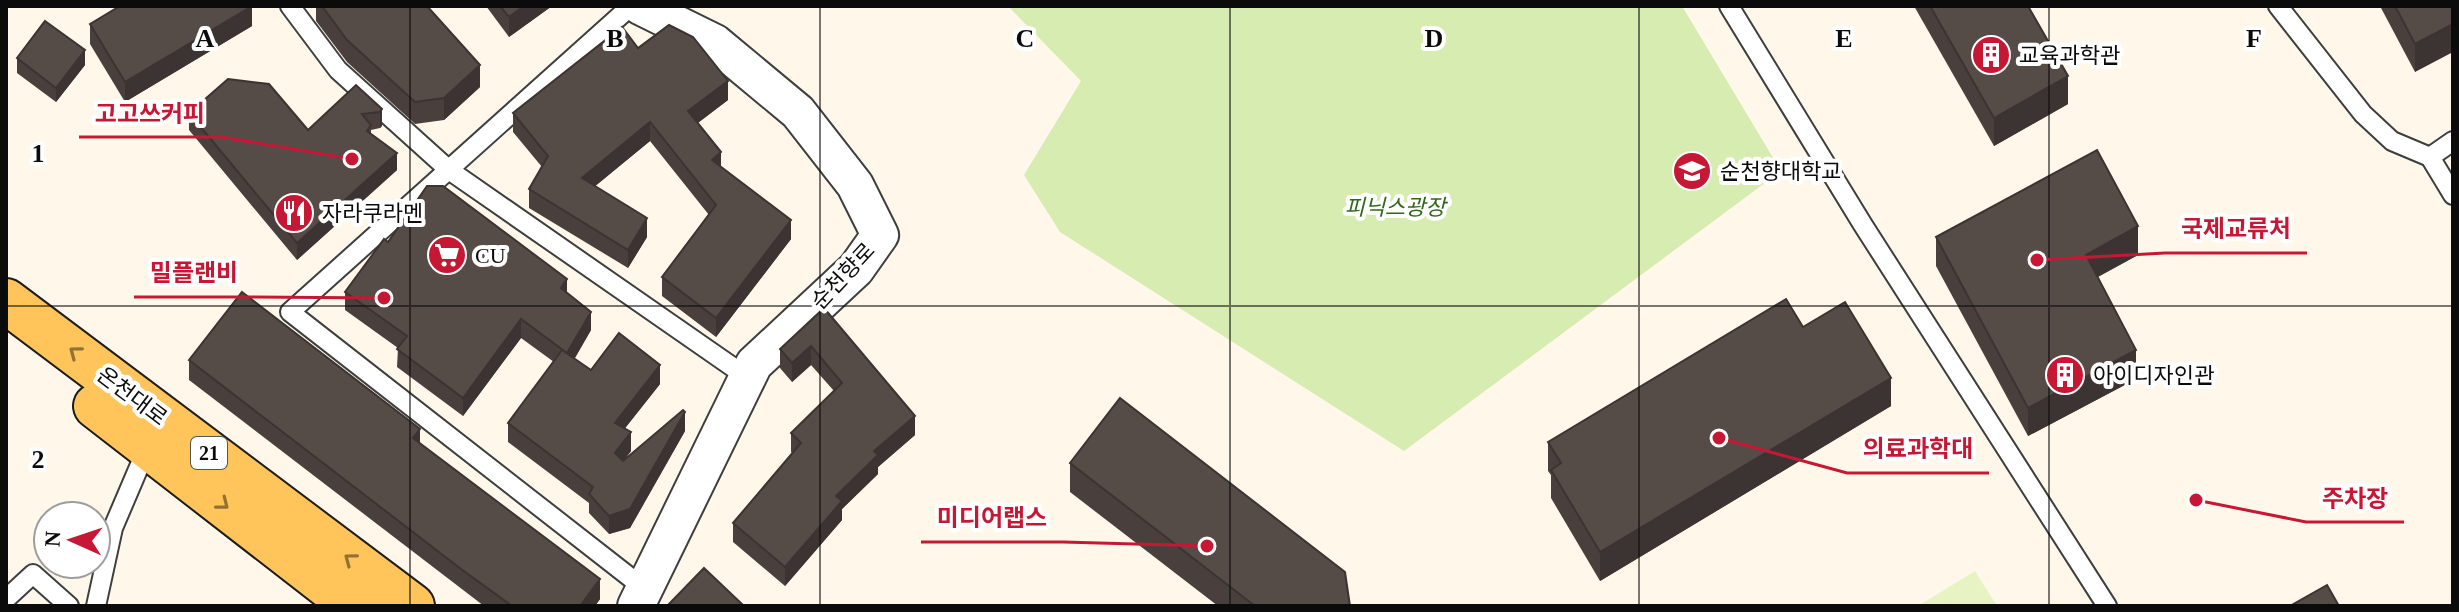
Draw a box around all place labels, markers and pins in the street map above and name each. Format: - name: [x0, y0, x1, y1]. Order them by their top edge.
- building icon: 교육과학관: [1970, 34, 2012, 76]
- place label: 교육과학관: [2019, 43, 2120, 68]
- callout: 고고쓰커피: [79, 89, 221, 137]
- school or university icon: 순천향대학교: [1671, 150, 1713, 192]
- place label: 순천향대학교: [1720, 159, 1841, 184]
- restaurant icon: 자라쿠라멘: [273, 192, 315, 234]
- place label: 자라쿠라멘: [322, 201, 423, 226]
- callout: 국제교류처: [2165, 205, 2307, 253]
- supermarket icon: CU: [426, 234, 468, 276]
- place label: CU: [475, 243, 506, 268]
- callout: 밀플랜비: [134, 249, 254, 297]
- building icon: 아이디자인관: [2044, 354, 2086, 396]
- place label: 아이디자인관: [2093, 363, 2214, 388]
- callout: 의료과학대: [1847, 425, 1989, 473]
- callout: 주차장: [2306, 474, 2404, 522]
- callout: 미디어랩스: [921, 494, 1063, 542]

